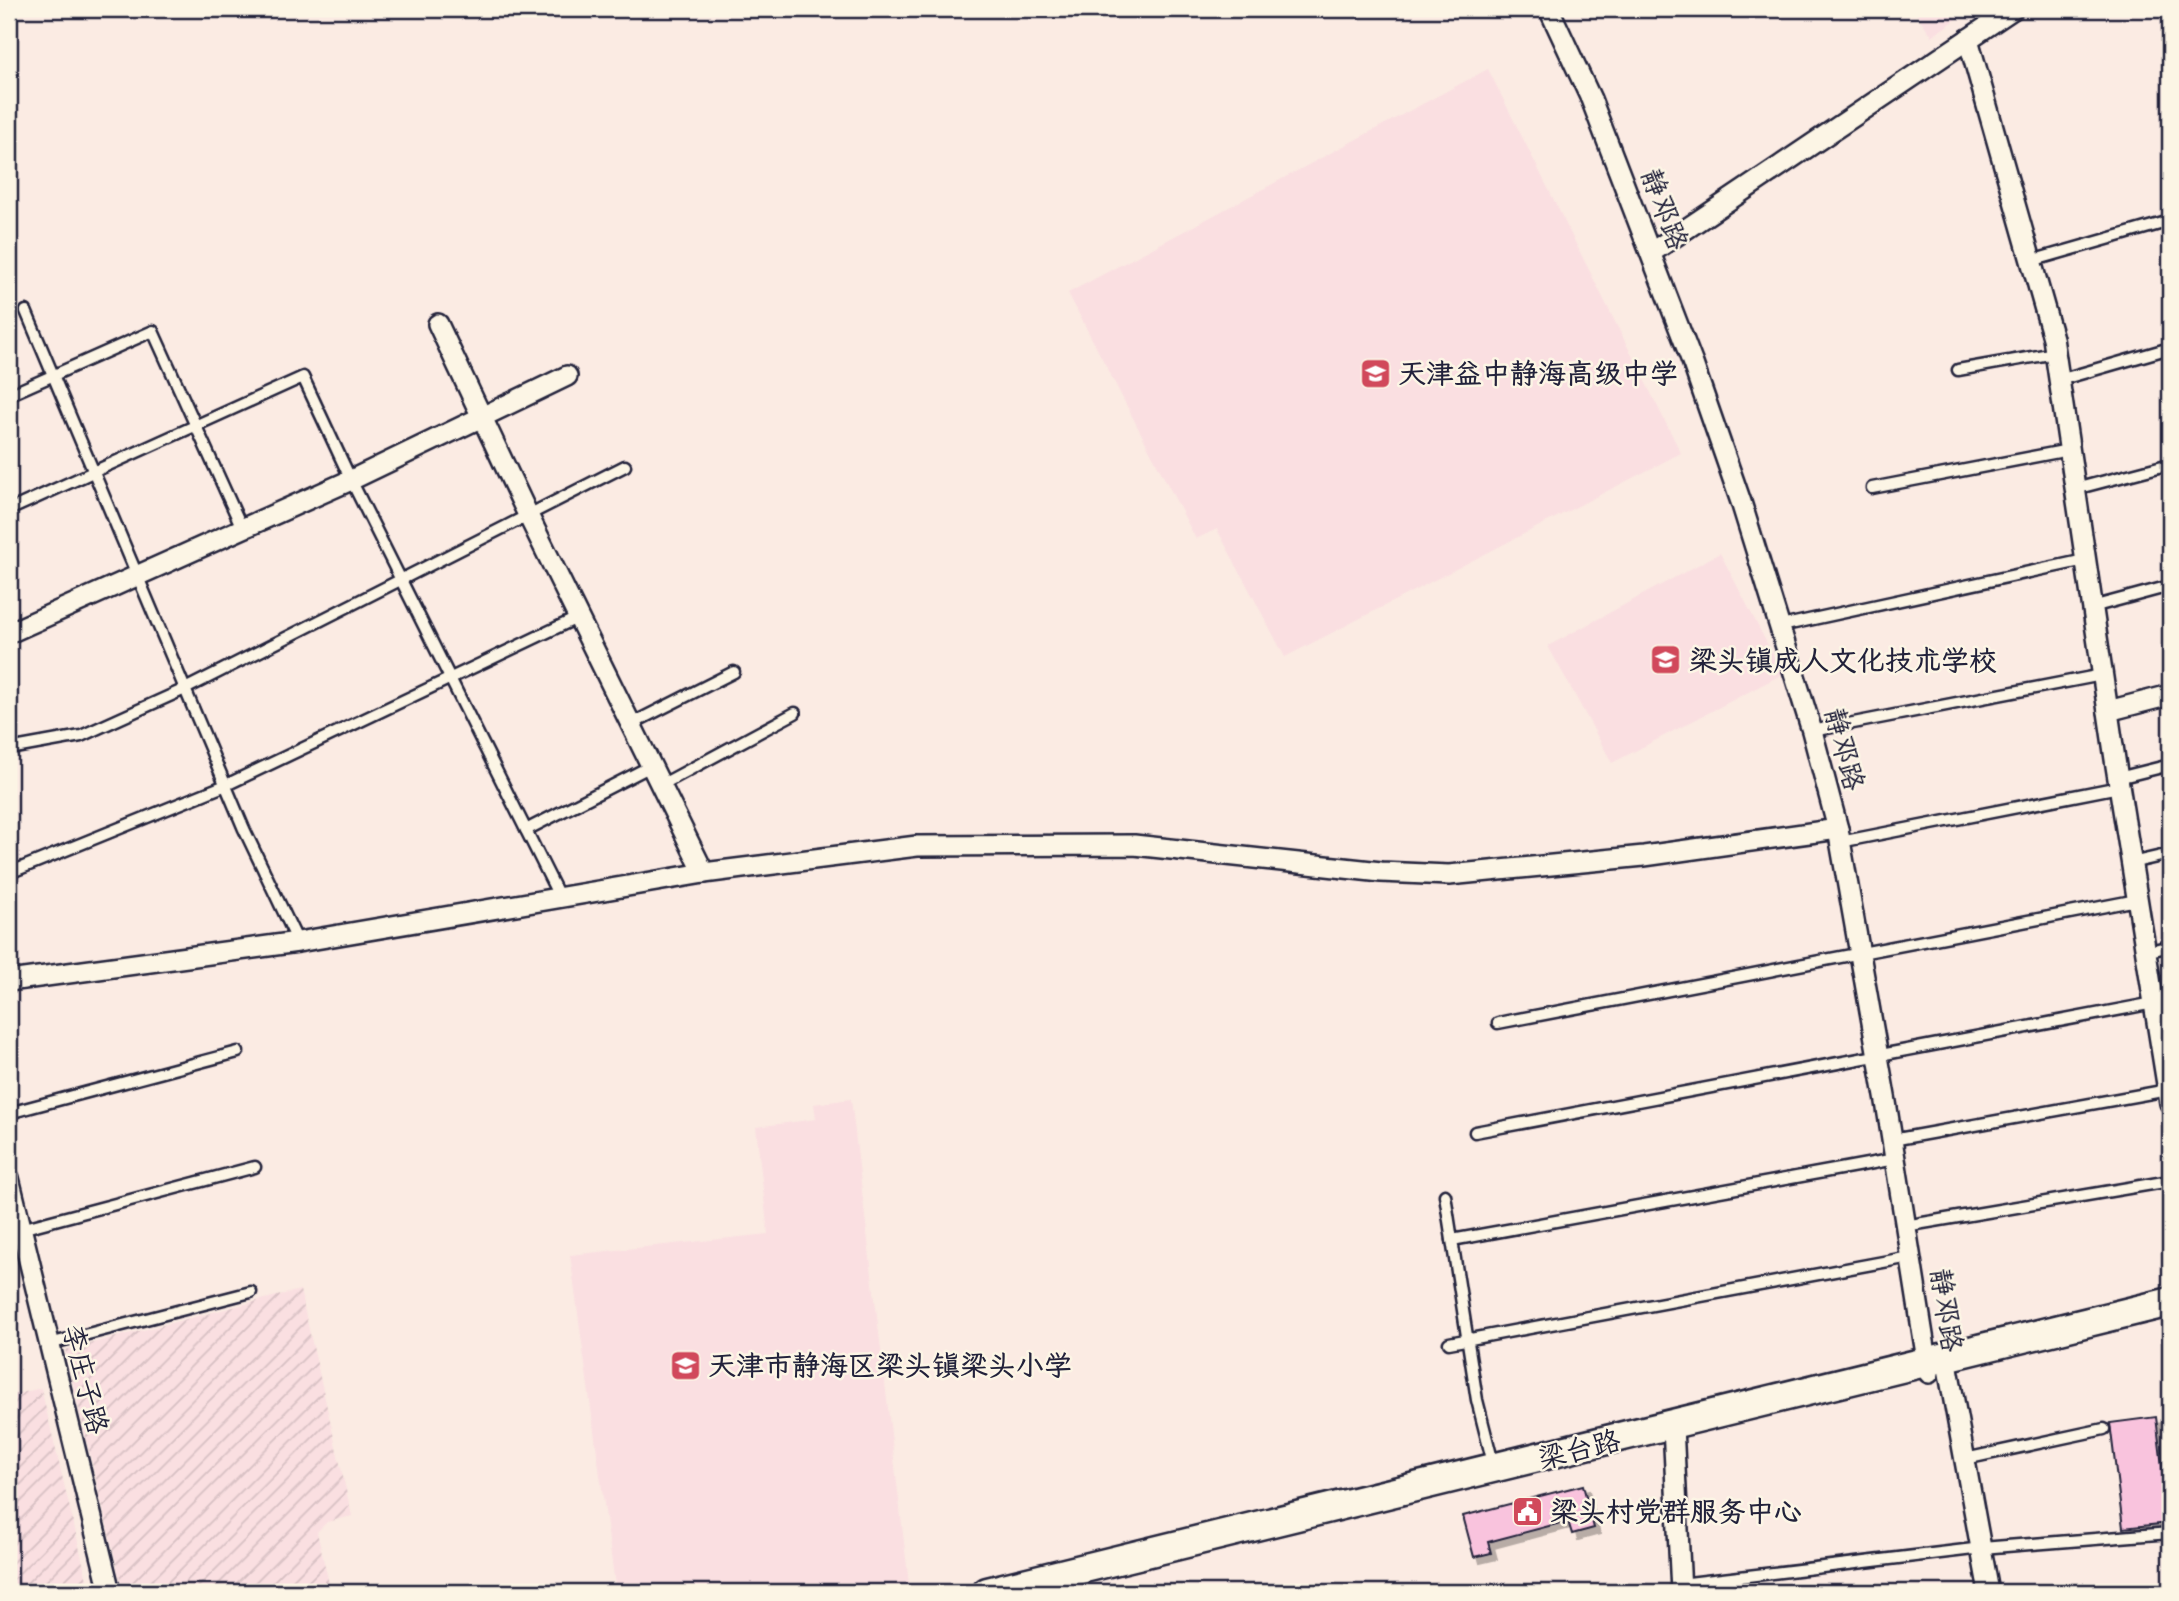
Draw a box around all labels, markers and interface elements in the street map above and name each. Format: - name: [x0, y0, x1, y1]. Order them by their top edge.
- street label: 静邓路: [1633, 164, 1696, 255]
- school or university icon: 天津益中静海高级中学: [1358, 356, 1392, 390]
- place label: 天津益中静海高级中学: [1398, 356, 1678, 391]
- school or university icon: 梁头镇成人文化技术学校: [1649, 643, 1683, 677]
- place label: 梁头镇成人文化技术学校: [1689, 643, 1997, 678]
- street label: 静邓路: [1817, 704, 1872, 794]
- street label: 静邓路: [1923, 1266, 1970, 1354]
- street label: 李庄子路: [55, 1321, 116, 1438]
- school or university icon: 天津市静海区梁头镇梁头小学: [668, 1348, 702, 1382]
- place label: 天津市静海区梁头镇梁头小学: [708, 1348, 1072, 1383]
- street label: 梁台路: [1534, 1422, 1624, 1477]
- public building icon: 梁头村党群服务中心: [1510, 1494, 1544, 1528]
- place label: 梁头村党群服务中心: [1550, 1494, 1802, 1529]

